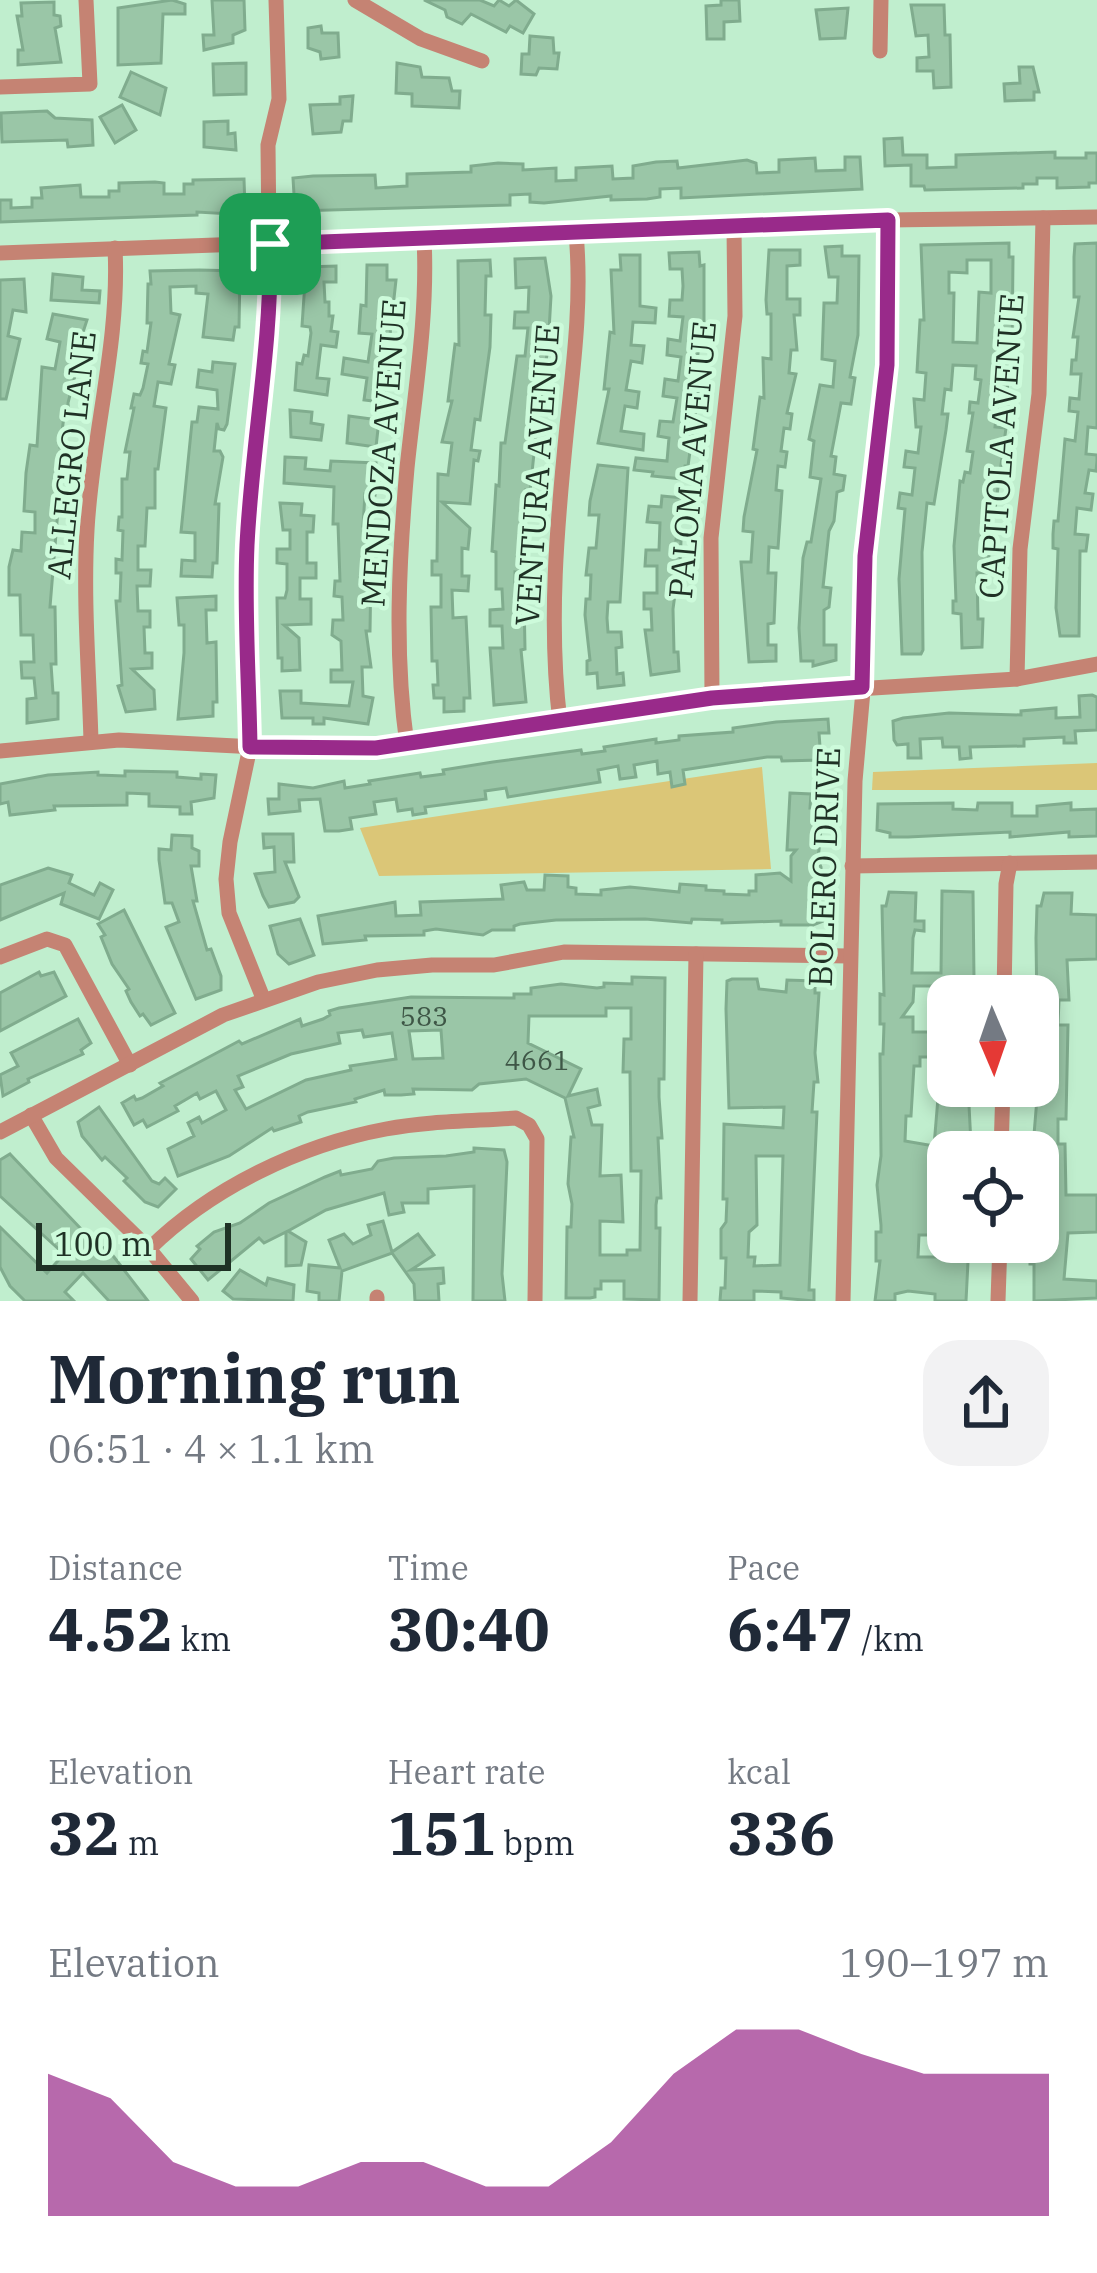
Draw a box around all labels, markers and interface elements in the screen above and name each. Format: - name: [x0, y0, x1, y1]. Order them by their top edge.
- pin: [219, 193, 321, 295]
- icon: arrive: [237, 211, 303, 277]
- street label: CAPITOLA AVENUE: [968, 292, 1033, 600]
- street label: MENDOZA AVENUE: [350, 297, 415, 609]
- street label: PALOMA AVENUE: [658, 319, 725, 601]
- street label: VENTURA AVENUE: [505, 323, 568, 627]
- street label: ALLEGRO LANE: [36, 329, 105, 581]
- street label: BOLERO DRIVE: [798, 747, 849, 987]
- north arrow: [927, 975, 1059, 1107]
- map controls: [927, 975, 1059, 1263]
- house number: 583: [400, 998, 448, 1033]
- house number: 4661: [505, 1042, 569, 1077]
- button: locate: [927, 1131, 1059, 1263]
- scale bar: [36, 1217, 231, 1270]
- text: 100 m: [54, 1222, 153, 1265]
- text: Morning run: [48, 1335, 461, 1421]
- button: share: [923, 1340, 1049, 1466]
- text: 06:51 · 4 × 1.1 km: [48, 1423, 375, 1474]
- text: Distance: [48, 1546, 183, 1589]
- text: Time: [388, 1546, 469, 1589]
- text: Pace: [727, 1546, 800, 1589]
- text: 4.52: [48, 1589, 173, 1668]
- text: 30:40: [388, 1589, 550, 1668]
- text: 6:47: [727, 1589, 854, 1668]
- text: km: [173, 1617, 231, 1660]
- text: /km: [854, 1617, 924, 1660]
- text: Elevation: [48, 1750, 193, 1793]
- text: Heart rate: [388, 1750, 546, 1793]
- text: kcal: [727, 1750, 791, 1793]
- text: 32: [48, 1793, 120, 1872]
- text: 151: [388, 1793, 496, 1872]
- text: 336: [727, 1793, 835, 1872]
- text: m: [120, 1821, 159, 1864]
- text: bpm: [496, 1821, 575, 1864]
- text: Elevation: [48, 1937, 220, 1988]
- text: 190–197 m: [839, 1937, 1049, 1988]

